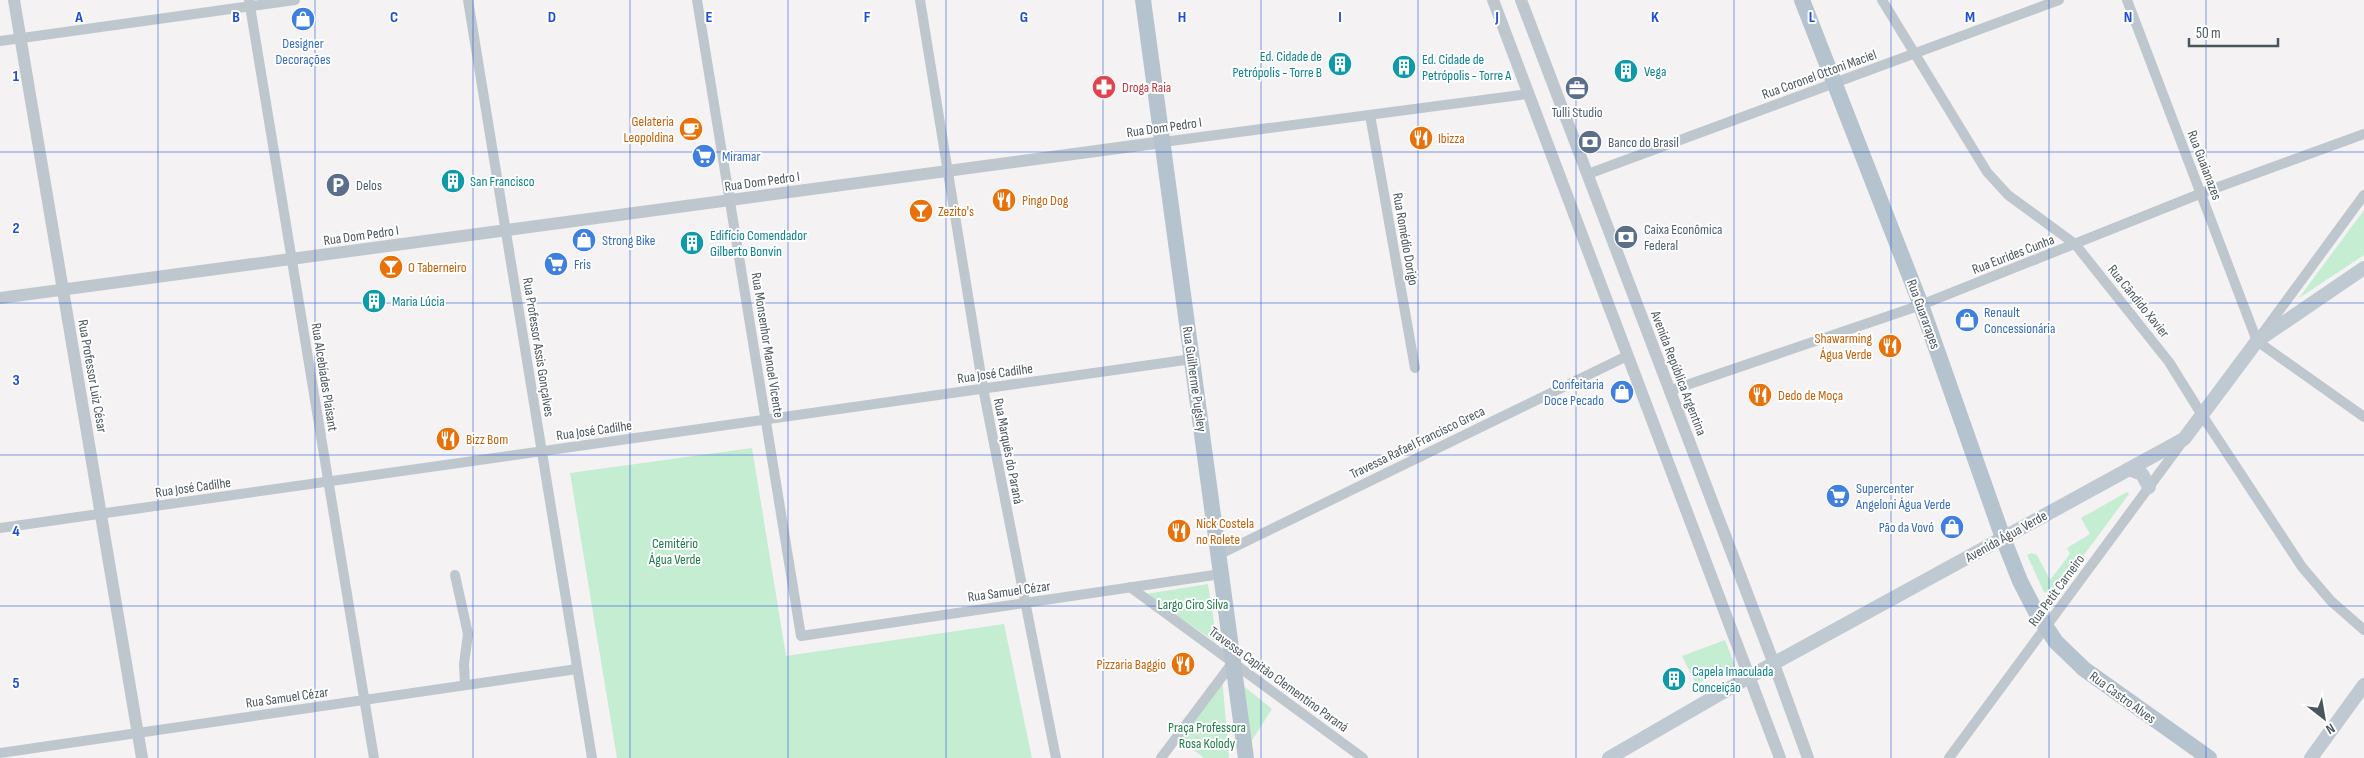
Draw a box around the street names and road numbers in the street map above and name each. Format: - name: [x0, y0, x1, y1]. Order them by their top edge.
- street label: Rua Coronel Ottoni Maciel: [1760, 46, 1879, 103]
- street label: Rua Dom Pedro I: [1125, 114, 1203, 141]
- street label: Rua Guaianazes: [2184, 128, 2226, 202]
- street label: Rua Dom Pedro I: [723, 168, 801, 195]
- street label: Rua Romédio Dorigo: [1389, 191, 1422, 287]
- street label: Rua Dom Pedro I: [322, 222, 400, 249]
- street label: Rua Eurides Cunha: [1970, 231, 2057, 278]
- street label: Rua Cândido Xavier: [2104, 261, 2173, 341]
- street label: Rua Monsenhor Manoel Vicente: [748, 271, 787, 419]
- street label: Rua Professor Assis Gonçalves: [519, 276, 558, 418]
- street label: Rua Guararapes: [1903, 277, 1944, 351]
- street label: Avenida República Argentina: [1647, 308, 1710, 438]
- street label: Rua Professor Luiz César: [74, 318, 111, 434]
- street label: Rua Alcebíades Plaisant: [308, 322, 341, 433]
- street label: Rua Guilherme Pugsley: [1179, 325, 1210, 434]
- street label: Rua José Cadilhe: [956, 360, 1034, 387]
- street label: Rua Marquês do Paraná: [990, 397, 1027, 506]
- street label: Travessa Rafael Francisco Greca: [1347, 402, 1487, 483]
- street label: Rua José Cadilhe: [555, 417, 633, 444]
- street label: Rua José Cadilhe: [154, 474, 232, 501]
- street label: Avenida Água Verde: [1962, 507, 2050, 566]
- street label: Rua Petit Carneiro: [2025, 551, 2088, 630]
- street label: Rua Samuel Cézar: [967, 577, 1052, 606]
- street label: Travessa Capitão Clementino Paraná: [1206, 623, 1352, 736]
- street label: Rua Castro Alves: [2086, 668, 2159, 727]
- street label: Rua Samuel Cézar: [245, 683, 330, 712]

